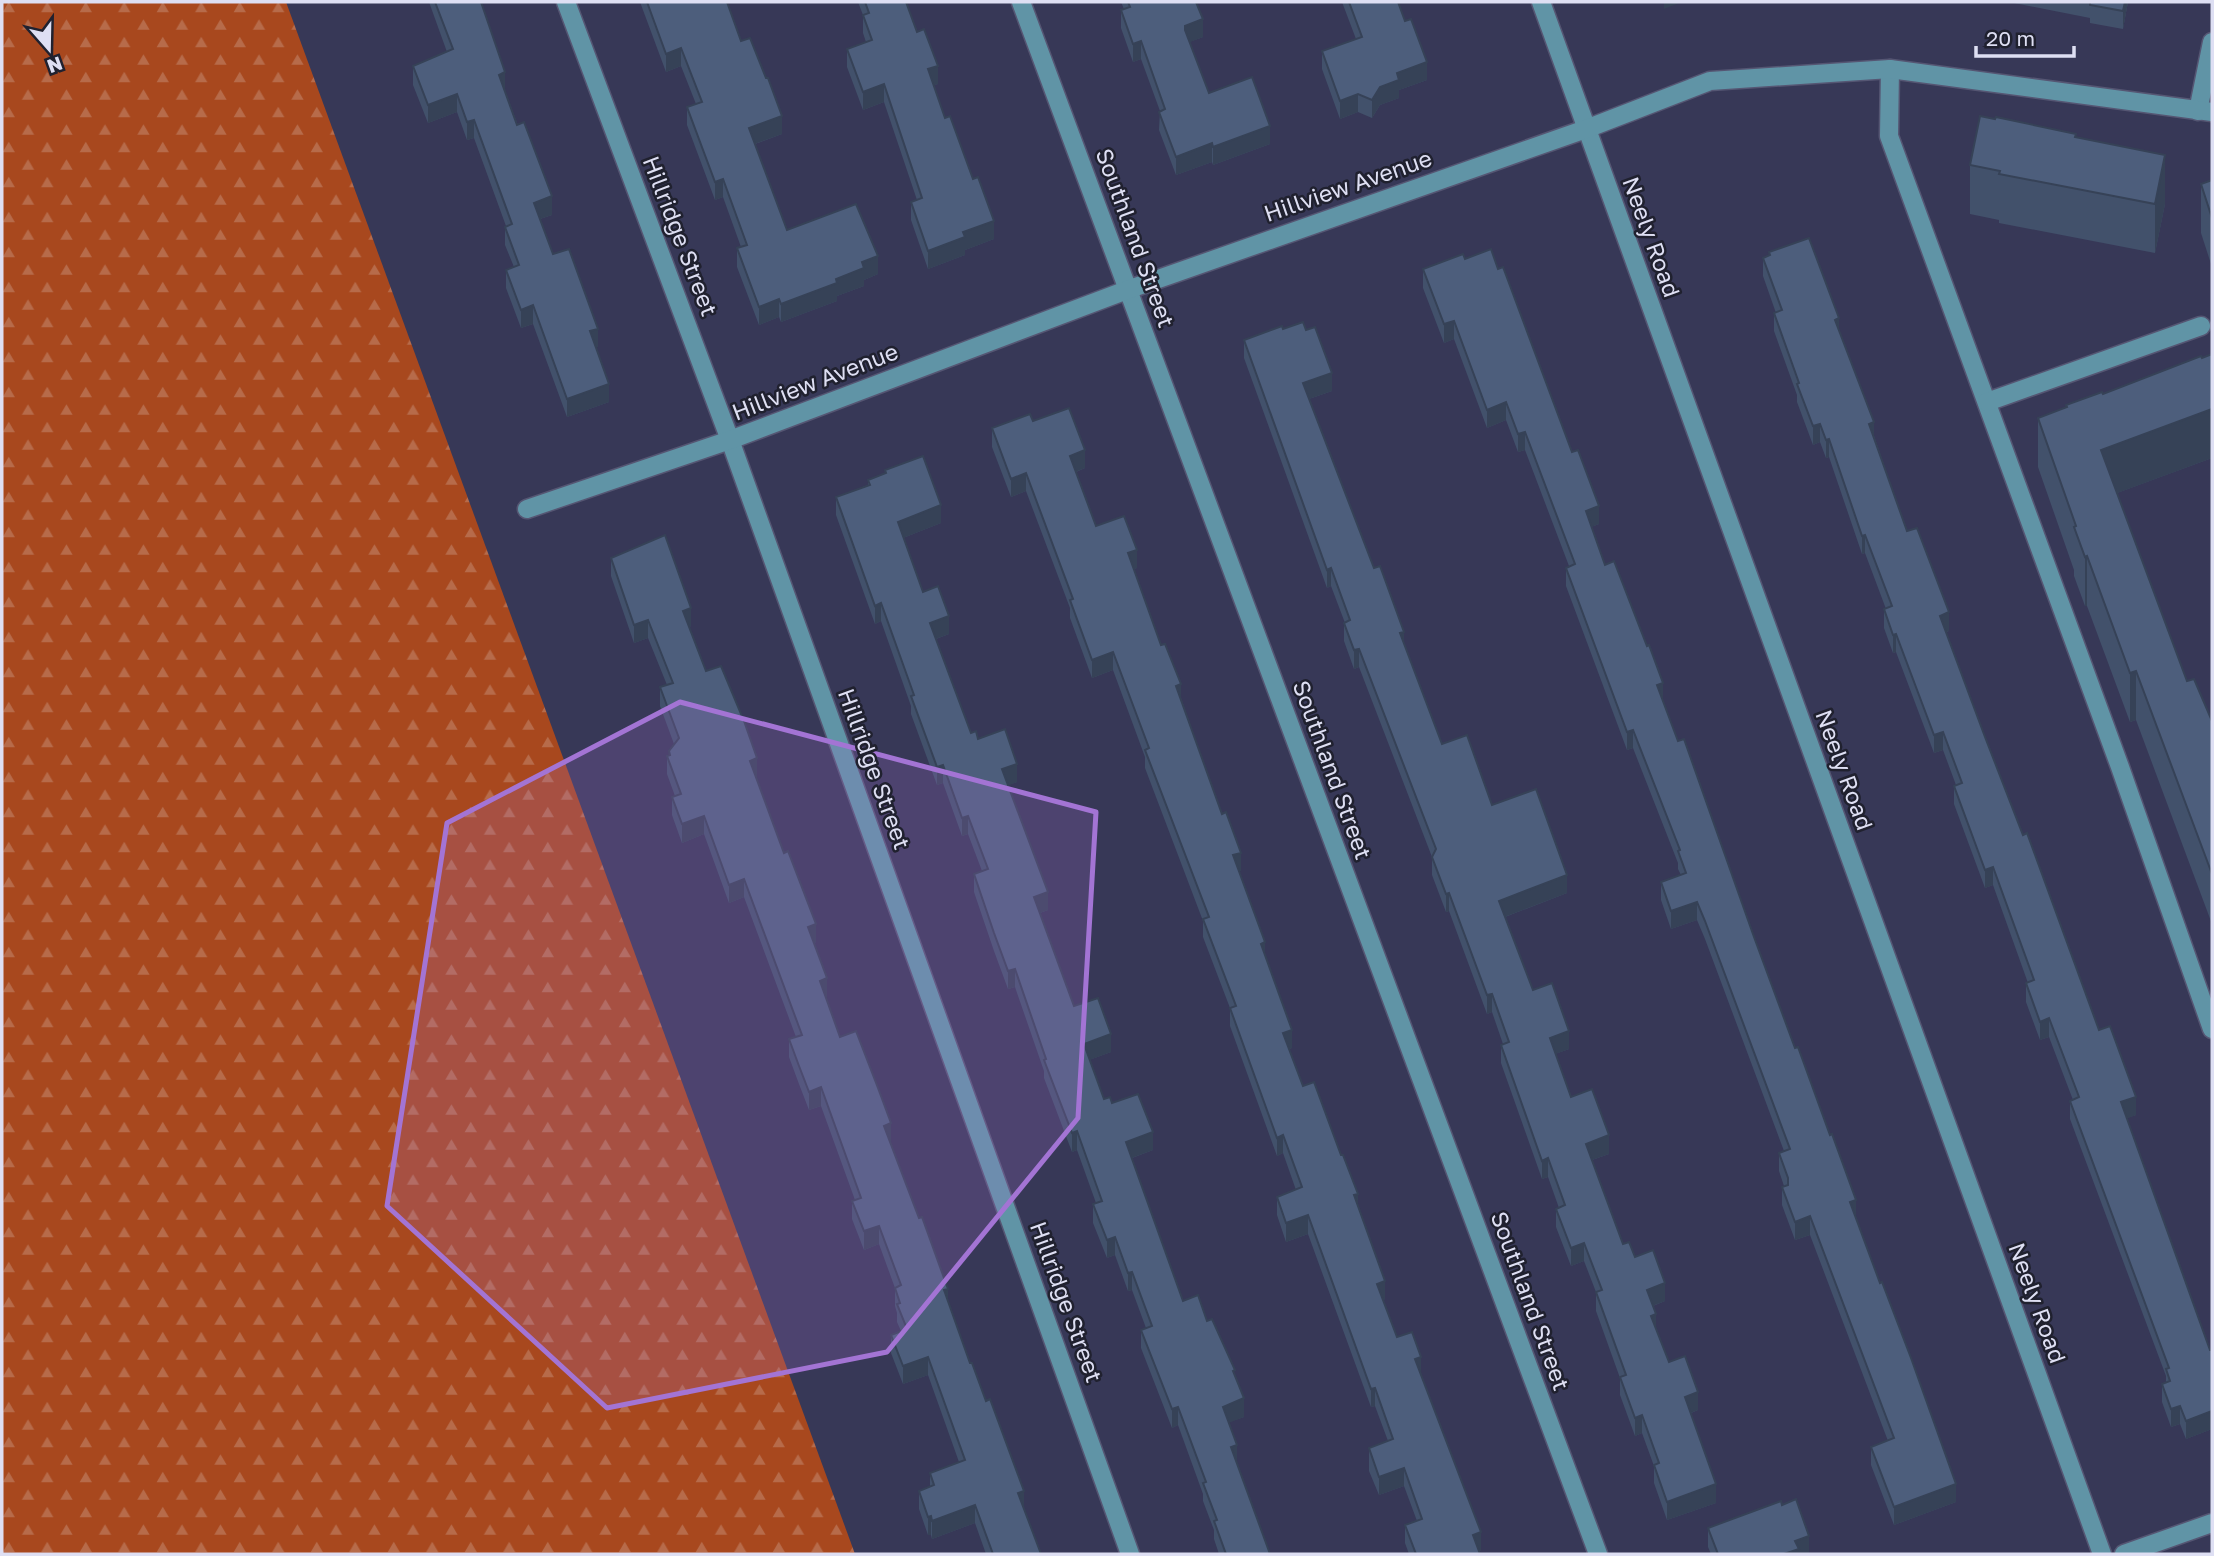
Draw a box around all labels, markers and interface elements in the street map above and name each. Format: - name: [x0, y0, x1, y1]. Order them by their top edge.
- north arrow: [14, 14, 84, 84]
- scale bar: [1976, 14, 2074, 58]
- text: 20 m: [1986, 25, 2035, 51]
- text: N: [44, 52, 66, 79]
- street label: Hillview Avenue: [1260, 143, 1435, 227]
- street label: Southland Street: [1091, 144, 1181, 331]
- street label: Hillridge Street: [638, 152, 724, 320]
- street label: Neely Road: [1617, 173, 1687, 301]
- street label: Hillview Avenue: [728, 337, 902, 426]
- street label: Southland Street: [1288, 676, 1378, 863]
- street label: Hillridge Street: [833, 684, 917, 853]
- street label: Neely Road: [1810, 706, 1880, 834]
- street label: Southland Street: [1486, 1207, 1576, 1394]
- street label: Hillridge Street: [1025, 1217, 1109, 1386]
- street label: Neely Road: [2003, 1239, 2073, 1367]

